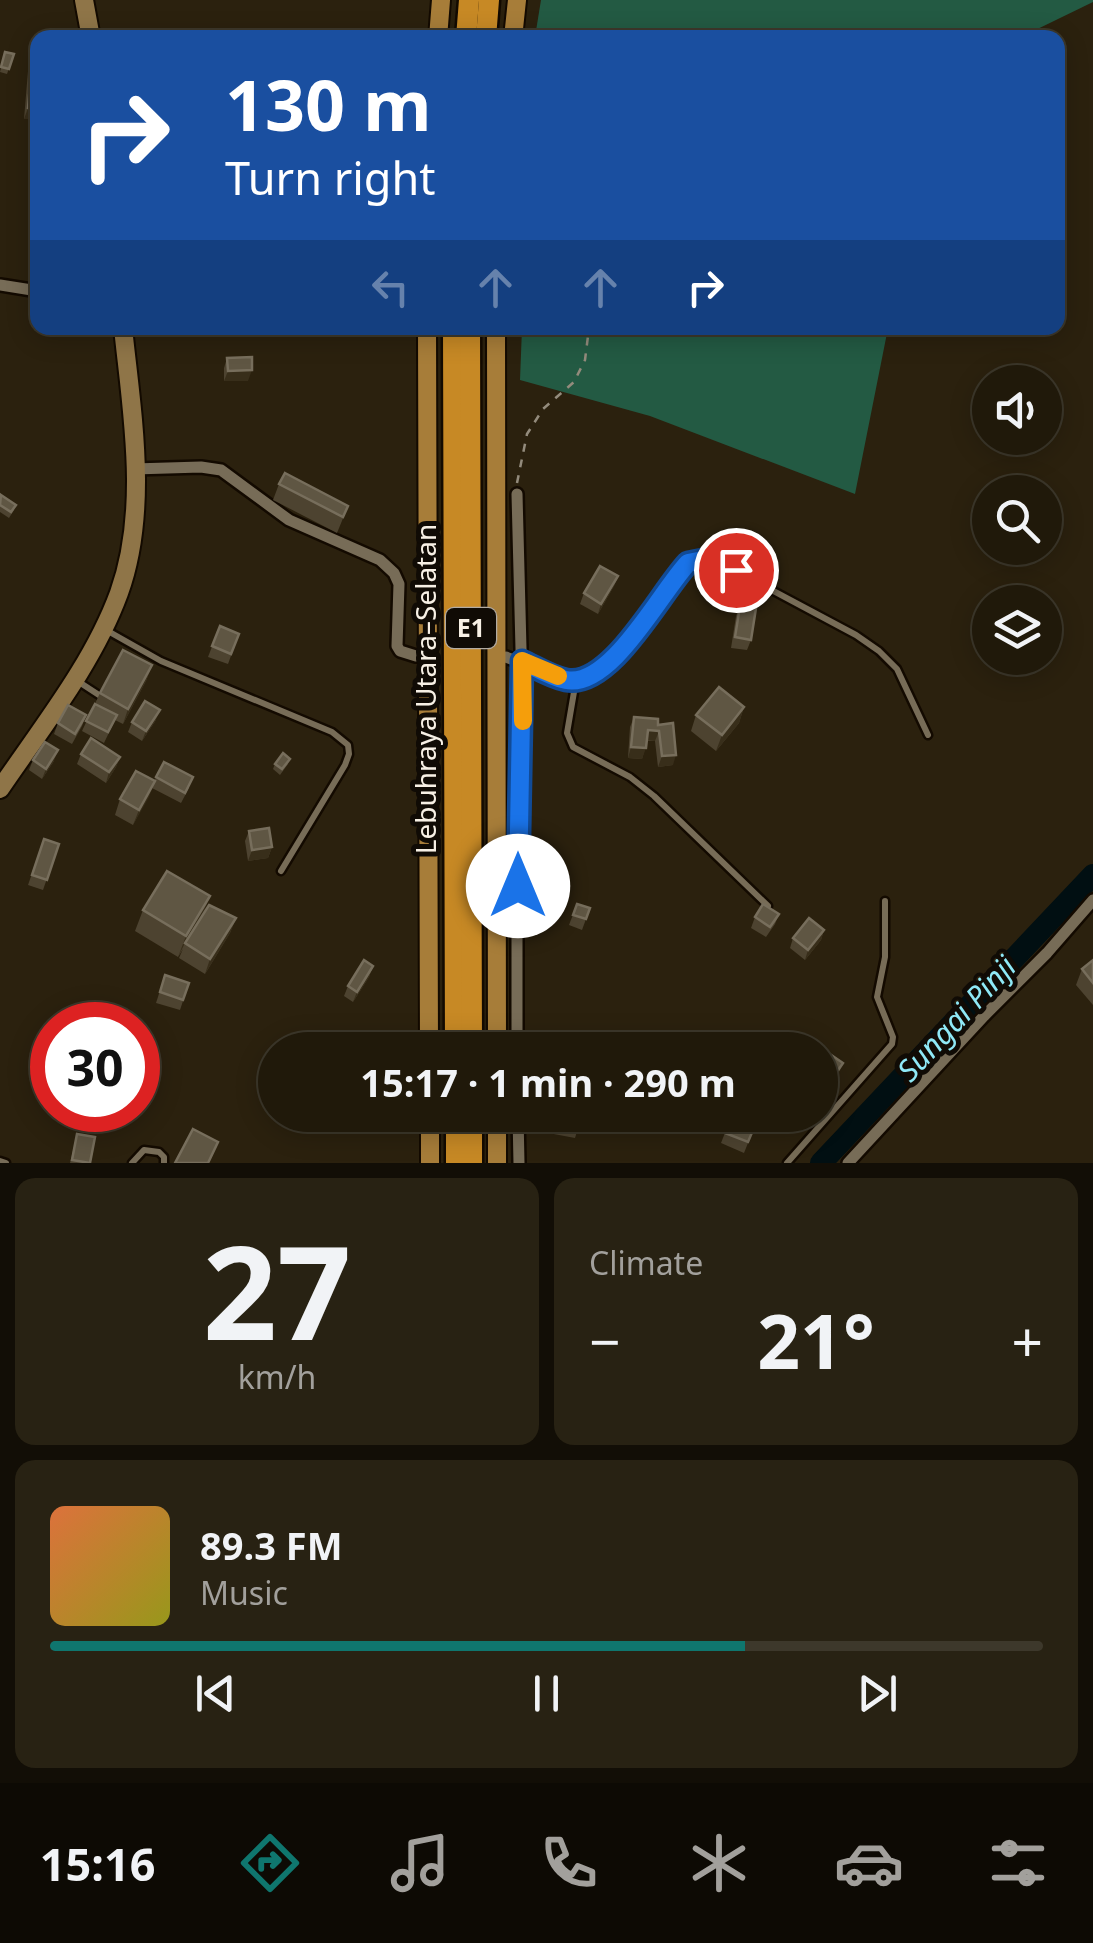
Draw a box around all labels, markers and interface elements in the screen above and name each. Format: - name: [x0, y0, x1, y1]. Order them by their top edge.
- text: 130 m: [225, 56, 432, 152]
- icon: right: [60, 70, 190, 200]
- text: Turn right: [225, 147, 436, 208]
- icon: left: [363, 260, 418, 315]
- icon: ahead: [468, 260, 523, 315]
- icon: ahead: [573, 260, 628, 315]
- icon: right: [678, 260, 733, 315]
- map controls: [972, 365, 1062, 675]
- button: sound: [972, 365, 1062, 455]
- button: search: [972, 475, 1062, 565]
- street label: Lebuhraya Utara–Selatan: [406, 524, 444, 854]
- pin: [694, 528, 779, 613]
- icon: arrive: [709, 543, 764, 598]
- button: layers: [972, 585, 1062, 675]
- road number: E1: [446, 608, 496, 648]
- position arrow: [466, 834, 570, 938]
- water label: Sungai Pinji: [887, 946, 1025, 1090]
- speed limit sign: 30: [30, 1002, 160, 1132]
- text: 15:17 · 1 min · 290 m: [360, 1056, 736, 1108]
- text: 27: [203, 1201, 351, 1378]
- text: Climate: [589, 1241, 703, 1284]
- text: 21°: [757, 1289, 875, 1391]
- text: −: [589, 1303, 620, 1378]
- text: +: [1012, 1303, 1043, 1378]
- text: km/h: [238, 1355, 316, 1398]
- text: 89.3 FM: [200, 1519, 342, 1571]
- text: Music: [200, 1571, 288, 1614]
- icon: previous: [188, 1666, 243, 1721]
- icon: pause: [519, 1666, 574, 1721]
- icon: next: [850, 1666, 905, 1721]
- icon: directions: [235, 1828, 305, 1898]
- icon: music: [385, 1828, 455, 1898]
- icon: phone: [534, 1828, 604, 1898]
- icon: climate: [684, 1828, 754, 1898]
- icon: car: [834, 1828, 904, 1898]
- icon: filters: [983, 1828, 1053, 1898]
- text: 15:16: [40, 1833, 155, 1894]

